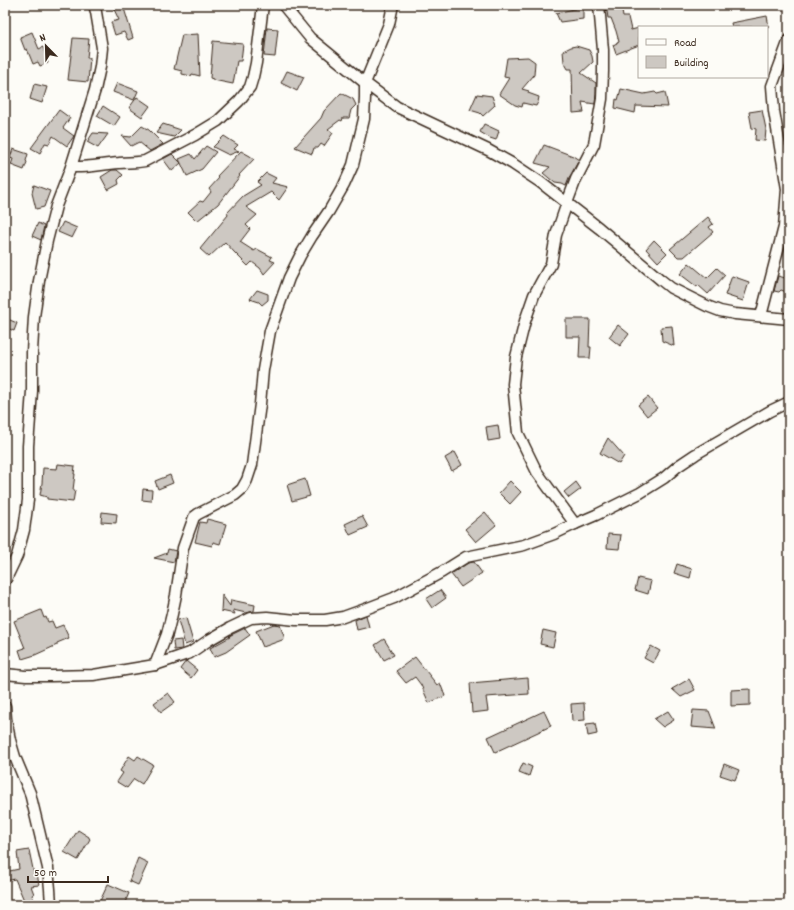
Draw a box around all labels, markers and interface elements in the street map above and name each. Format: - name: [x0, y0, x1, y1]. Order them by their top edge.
- north arrow: [26, 26, 66, 66]
- legend: [638, 26, 768, 78]
- text: N: [37, 30, 49, 47]
- text: Road: [674, 35, 696, 52]
- text: Building: [674, 55, 709, 72]
- scale bar: [28, 858, 108, 884]
- text: 50 m: [34, 865, 57, 882]

